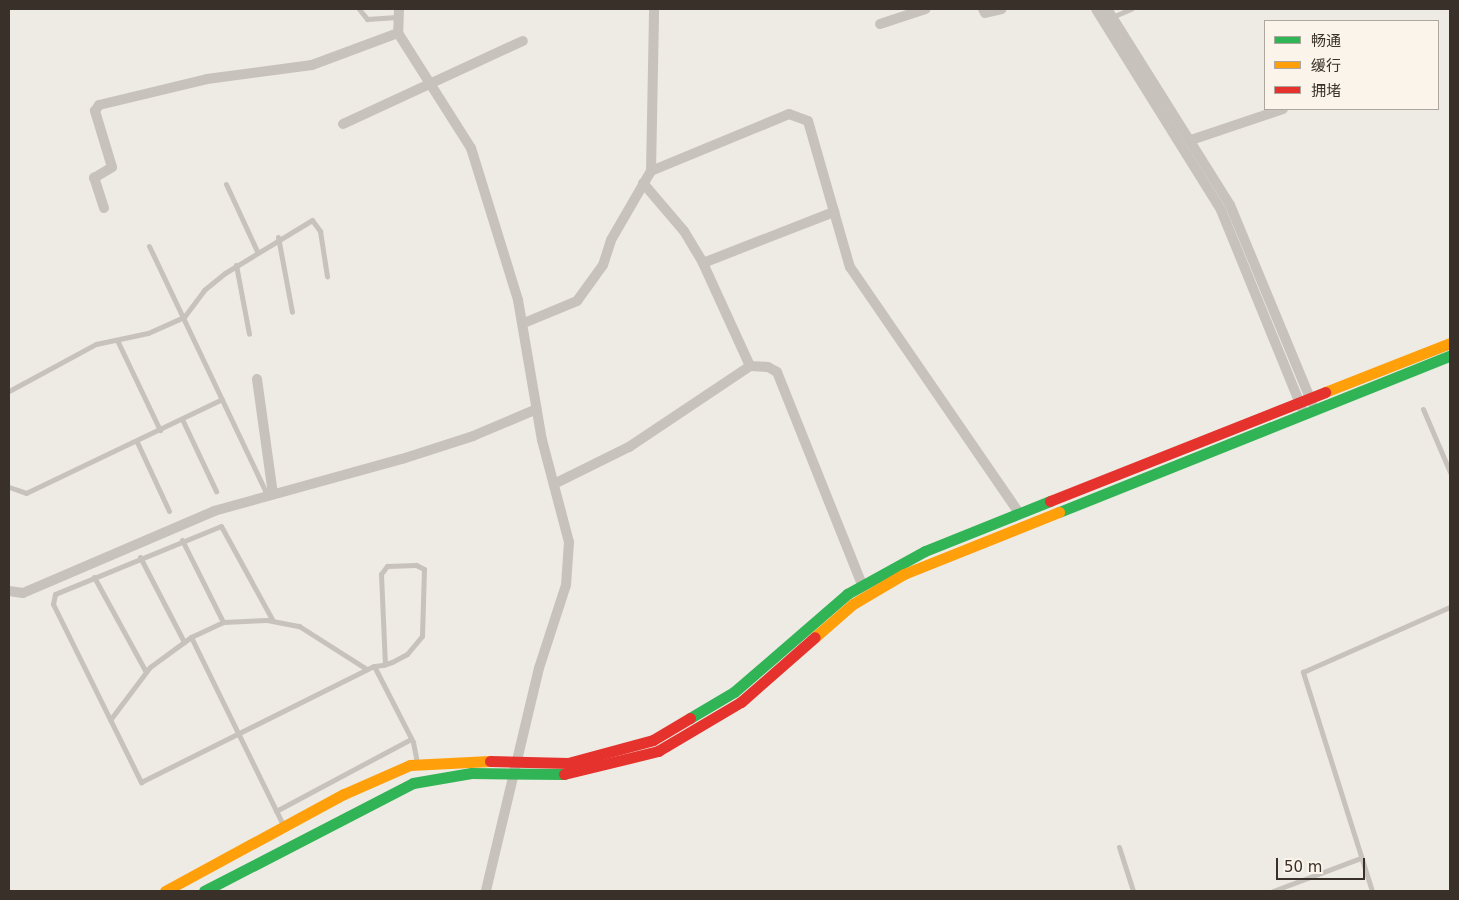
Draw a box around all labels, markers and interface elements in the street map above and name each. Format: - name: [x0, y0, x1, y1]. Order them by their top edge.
- legend: [1264, 20, 1439, 110]
- text: 畅通: [1311, 32, 1341, 50]
- text: 缓行: [1311, 57, 1341, 75]
- text: 拥堵: [1311, 82, 1341, 100]
- scale bar: [1279, 848, 1368, 880]
- text: 50 m: [1284, 858, 1322, 876]

